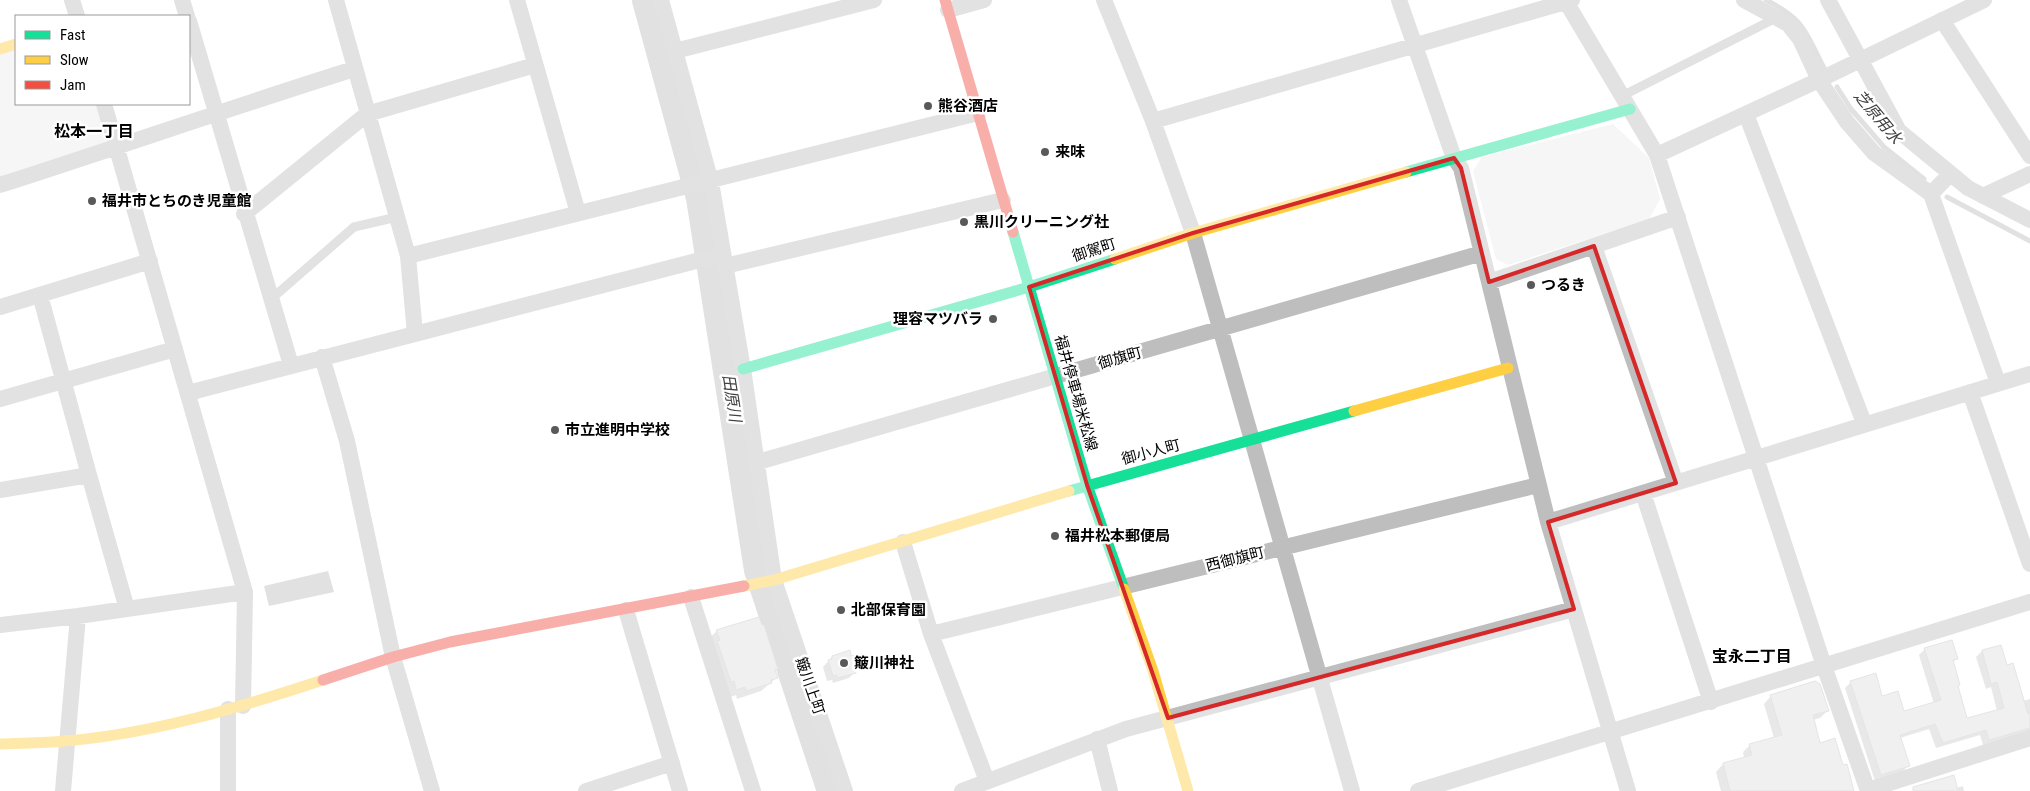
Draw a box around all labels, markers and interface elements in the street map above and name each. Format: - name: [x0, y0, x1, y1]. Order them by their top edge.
- legend: [15, 15, 190, 105]
- text: Fast: [60, 26, 85, 44]
- text: Slow: [60, 51, 89, 69]
- text: Jam: [60, 76, 86, 94]
- water label: 芝原用水: [1850, 86, 1907, 149]
- place label: 熊谷酒店: [938, 97, 998, 115]
- marker: 熊谷酒店: [922, 100, 934, 112]
- district label: 松本一丁目: [54, 122, 134, 141]
- place label: 来味: [1055, 143, 1085, 161]
- marker: 来味: [1039, 146, 1051, 158]
- place label: 福井市とちのき児童館: [101, 192, 252, 210]
- marker: 福井市とちのき児童館: [86, 195, 98, 207]
- place label: 黒川クリーニング社: [974, 213, 1109, 231]
- marker: 黒川クリーニング社: [958, 216, 970, 228]
- street label: 御駕町: [1070, 234, 1118, 266]
- place label: つるき: [1541, 276, 1586, 294]
- marker: つるき: [1525, 279, 1537, 291]
- place label: 理容マツバラ: [893, 310, 983, 328]
- marker: 理容マツバラ: [987, 313, 999, 325]
- street label: 福井停車場米松線: [1051, 333, 1101, 453]
- street label: 御旗町: [1096, 343, 1144, 373]
- water label: 田原川: [719, 373, 745, 425]
- place label: 市立進明中学校: [565, 421, 670, 439]
- marker: 市立進明中学校: [549, 424, 561, 436]
- street label: 御小人町: [1120, 436, 1182, 468]
- place label: 福井松本郵便局: [1064, 527, 1170, 545]
- marker: 福井松本郵便局: [1049, 530, 1061, 542]
- street label: 西御旗町: [1204, 543, 1266, 575]
- place label: 北部保育園: [851, 601, 926, 619]
- marker: 北部保育園: [835, 604, 847, 616]
- district label: 宝永二丁目: [1712, 647, 1792, 666]
- place label: 簸川神社: [854, 654, 914, 672]
- street label: 簸川上町: [792, 655, 828, 717]
- marker: 簸川神社: [838, 657, 850, 669]

